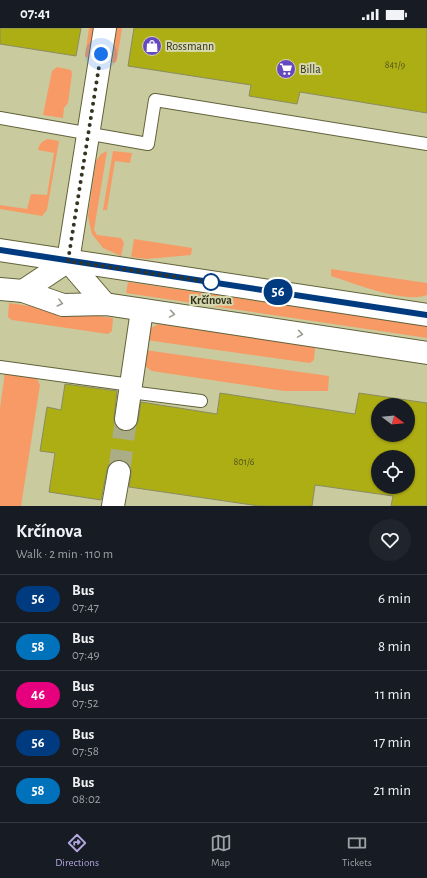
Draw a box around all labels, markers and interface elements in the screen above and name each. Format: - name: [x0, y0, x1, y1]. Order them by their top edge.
- text: 07:41: [20, 6, 51, 21]
- shop icon: Rossmann: [141, 35, 163, 57]
- place label: Rossmann: [166, 40, 214, 52]
- your location: [91, 44, 111, 64]
- supermarket icon: Billa: [275, 58, 297, 80]
- house number: 841/9: [385, 60, 406, 70]
- place label: Billa: [300, 63, 321, 75]
- marker: Krčínova: [202, 273, 220, 291]
- line badge: 56: [260, 279, 296, 305]
- text: 56: [272, 285, 284, 299]
- place label: Krčínova: [190, 294, 232, 306]
- one-way arrow: [57, 299, 63, 307]
- one-way arrow: [169, 309, 175, 318]
- one-way arrow: [297, 329, 303, 338]
- north arrow: [371, 398, 415, 442]
- map controls: [371, 398, 415, 494]
- button: locate: [371, 450, 415, 494]
- house number: 801/6: [233, 457, 255, 467]
- button: heart: [369, 519, 411, 561]
- text: Krčínova: [16, 522, 82, 541]
- text: Walk · 2 min · 110 m: [16, 548, 113, 561]
- text: Bus: [72, 583, 94, 598]
- text: 6 min: [378, 591, 411, 606]
- text: 56: [32, 592, 44, 606]
- text: 07:47: [72, 601, 99, 614]
- text: Bus: [72, 631, 94, 646]
- text: 8 min: [378, 639, 411, 654]
- text: 58: [32, 640, 44, 654]
- text: 07:49: [72, 649, 100, 662]
- text: Bus: [72, 679, 94, 694]
- text: 11 min: [375, 687, 411, 702]
- text: 46: [31, 688, 45, 702]
- text: 07:52: [72, 697, 99, 710]
- text: Bus: [72, 727, 94, 742]
- text: 17 min: [374, 735, 411, 750]
- text: 56: [32, 736, 44, 750]
- text: 07:58: [72, 745, 99, 758]
- text: Bus: [72, 775, 94, 790]
- text: 21 min: [373, 783, 411, 798]
- text: 58: [32, 784, 44, 798]
- text: 08:02: [72, 793, 101, 806]
- tab: Directions: [55, 832, 99, 869]
- tab: Map: [210, 832, 232, 869]
- tab: Tickets: [342, 832, 372, 869]

